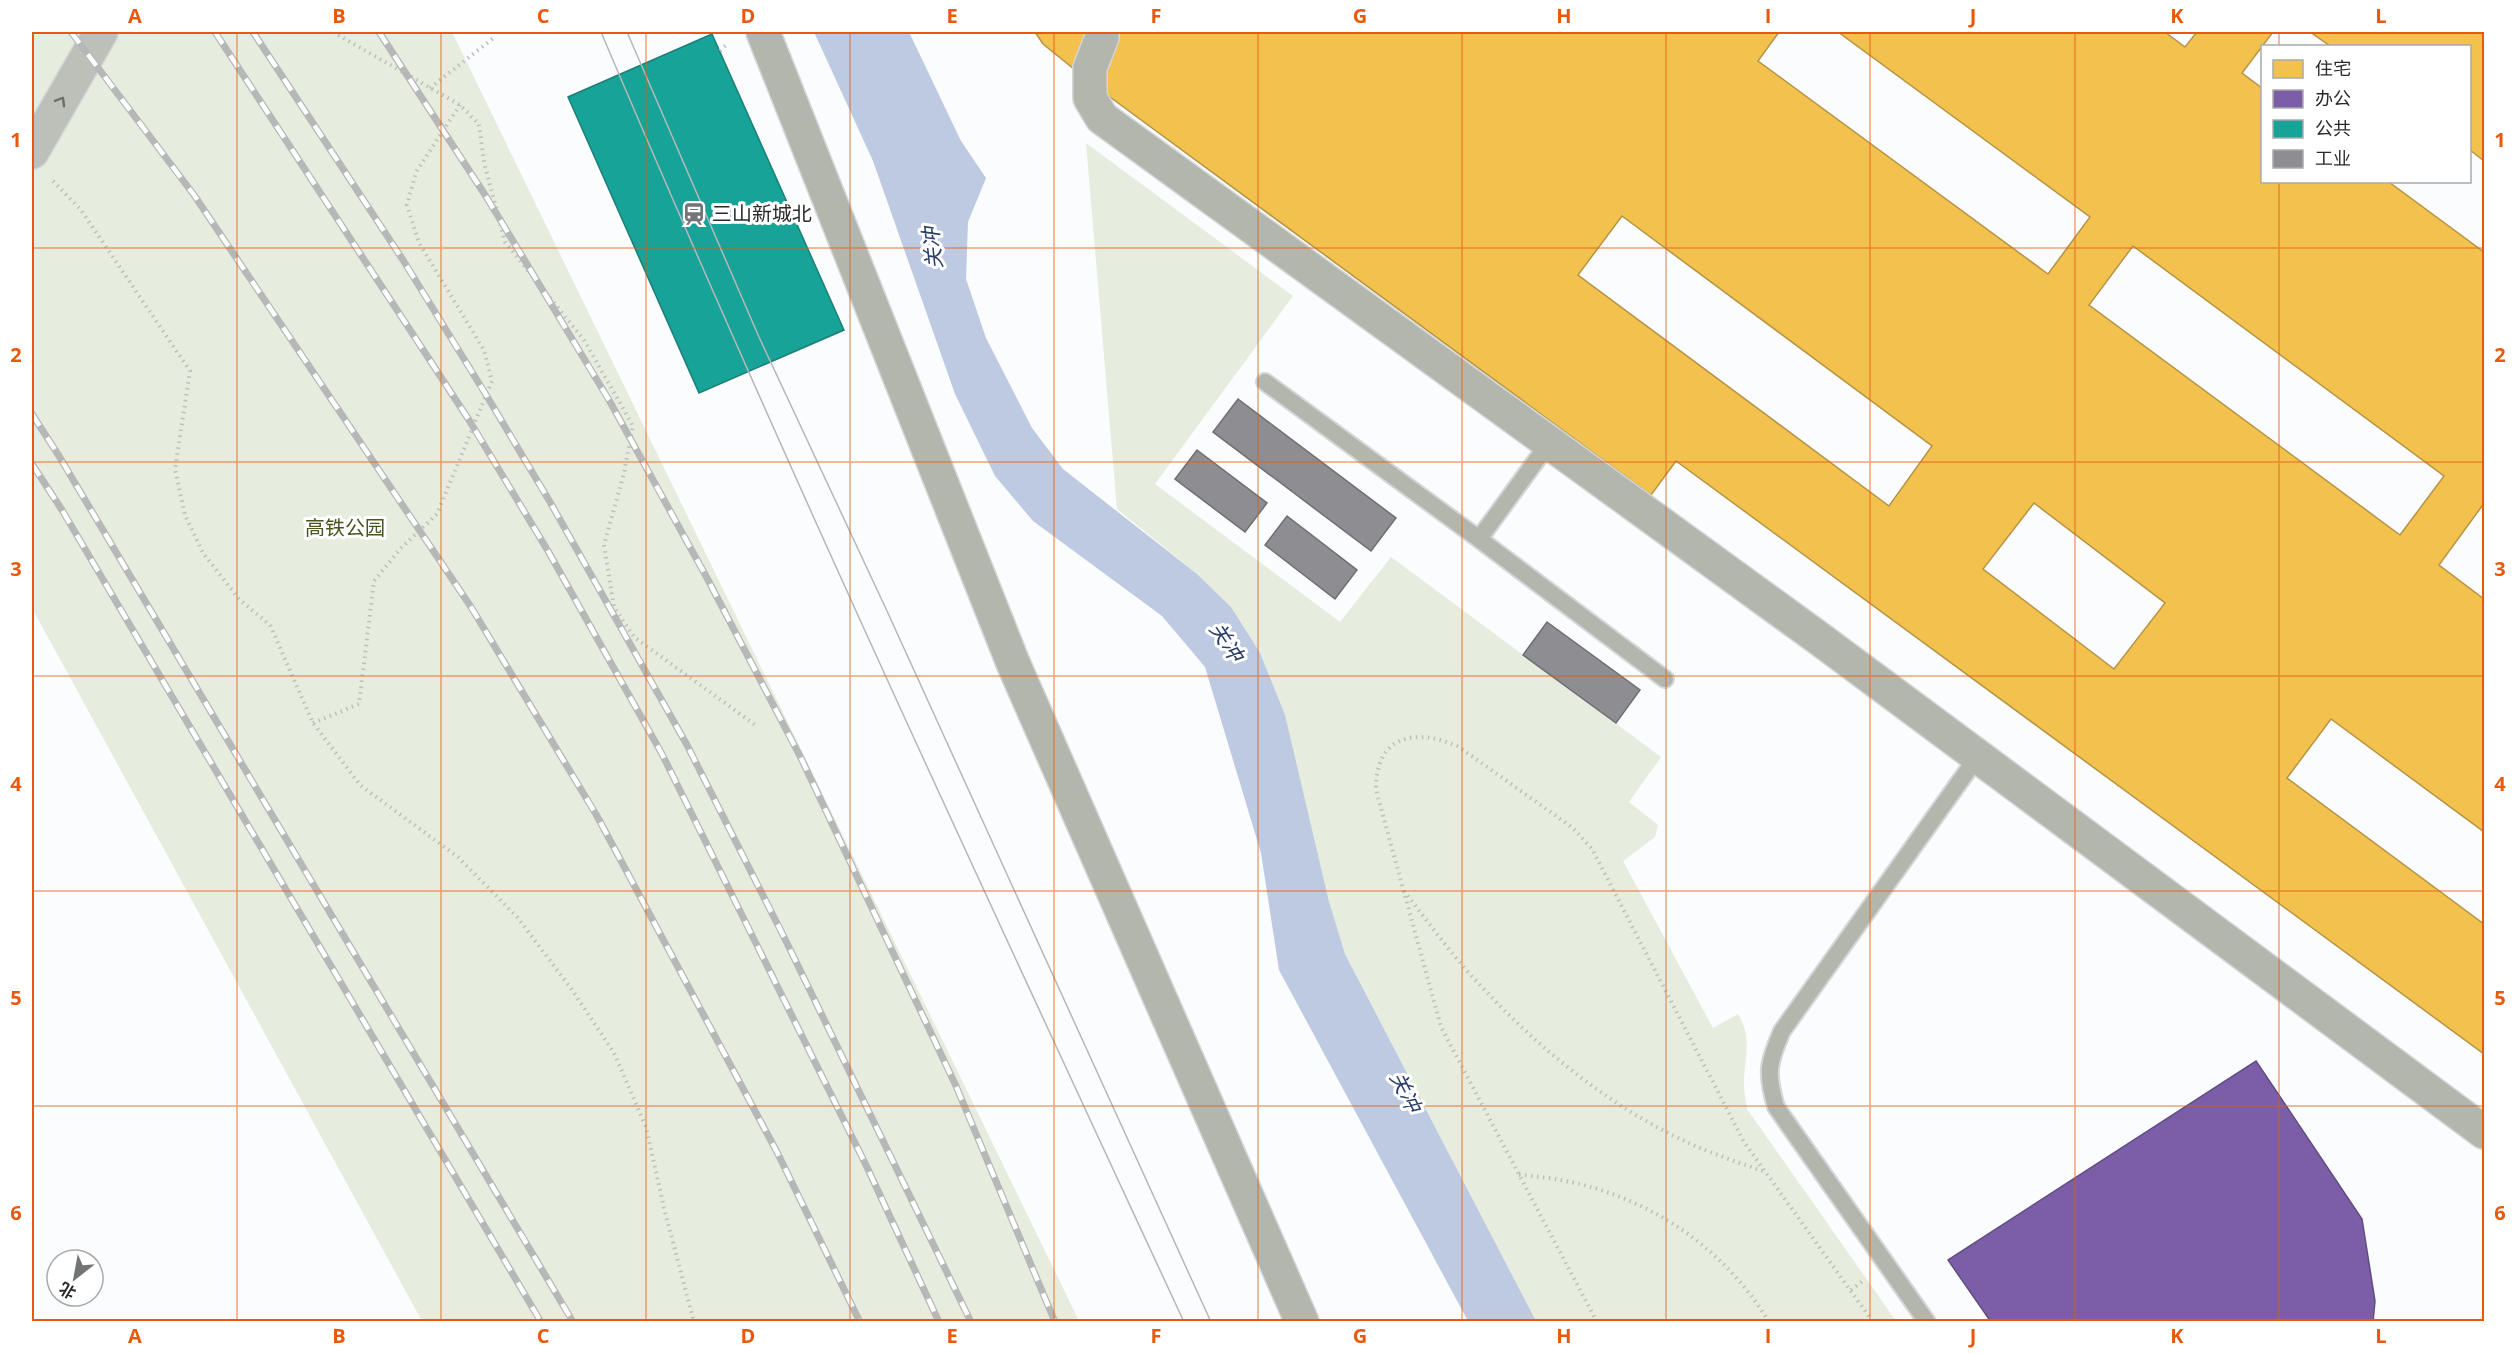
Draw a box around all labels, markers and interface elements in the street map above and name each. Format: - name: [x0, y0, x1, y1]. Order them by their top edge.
- text: A: [128, 2, 142, 29]
- text: B: [332, 2, 346, 29]
- text: C: [537, 2, 550, 29]
- text: D: [741, 2, 755, 29]
- text: E: [946, 2, 958, 29]
- text: F: [1151, 2, 1161, 29]
- text: G: [1353, 2, 1367, 29]
- text: H: [1556, 2, 1572, 29]
- text: I: [1765, 2, 1771, 29]
- text: J: [1968, 2, 1976, 29]
- text: K: [2170, 2, 2184, 29]
- text: L: [2375, 2, 2387, 29]
- legend: [2261, 45, 2471, 183]
- text: 住宅: [2315, 56, 2351, 80]
- text: 办公: [2315, 86, 2351, 110]
- one-way arrow: [53, 97, 65, 108]
- text: 公共: [2315, 116, 2351, 140]
- text: 1: [10, 126, 22, 153]
- text: 1: [2494, 126, 2506, 153]
- text: 工业: [2315, 146, 2351, 170]
- place label: 三山新城北: [712, 200, 812, 227]
- station icon: 三山新城北: [681, 201, 707, 227]
- water label: 关冲: [916, 224, 948, 270]
- text: 2: [10, 341, 22, 368]
- text: 2: [2494, 341, 2506, 368]
- park label: 高铁公园: [305, 514, 385, 541]
- text: 3: [10, 555, 22, 582]
- text: 3: [2494, 555, 2506, 582]
- water label: 关冲: [1203, 616, 1251, 668]
- text: 4: [10, 770, 22, 797]
- text: 4: [2494, 770, 2506, 797]
- text: 5: [10, 984, 22, 1011]
- text: 5: [2494, 984, 2506, 1011]
- water label: 关冲: [1384, 1066, 1429, 1118]
- text: 6: [10, 1199, 22, 1226]
- text: 6: [2494, 1199, 2506, 1226]
- north arrow: [45, 1248, 105, 1308]
- text: 北: [55, 1277, 80, 1304]
- text: A: [128, 1322, 142, 1349]
- text: B: [332, 1322, 346, 1349]
- text: C: [537, 1322, 550, 1349]
- text: D: [741, 1322, 755, 1349]
- text: E: [946, 1322, 958, 1349]
- text: F: [1151, 1322, 1161, 1349]
- text: G: [1353, 1322, 1367, 1349]
- text: H: [1556, 1322, 1572, 1349]
- text: I: [1765, 1322, 1771, 1349]
- text: J: [1968, 1322, 1976, 1349]
- text: K: [2170, 1322, 2184, 1349]
- text: L: [2375, 1322, 2387, 1349]

